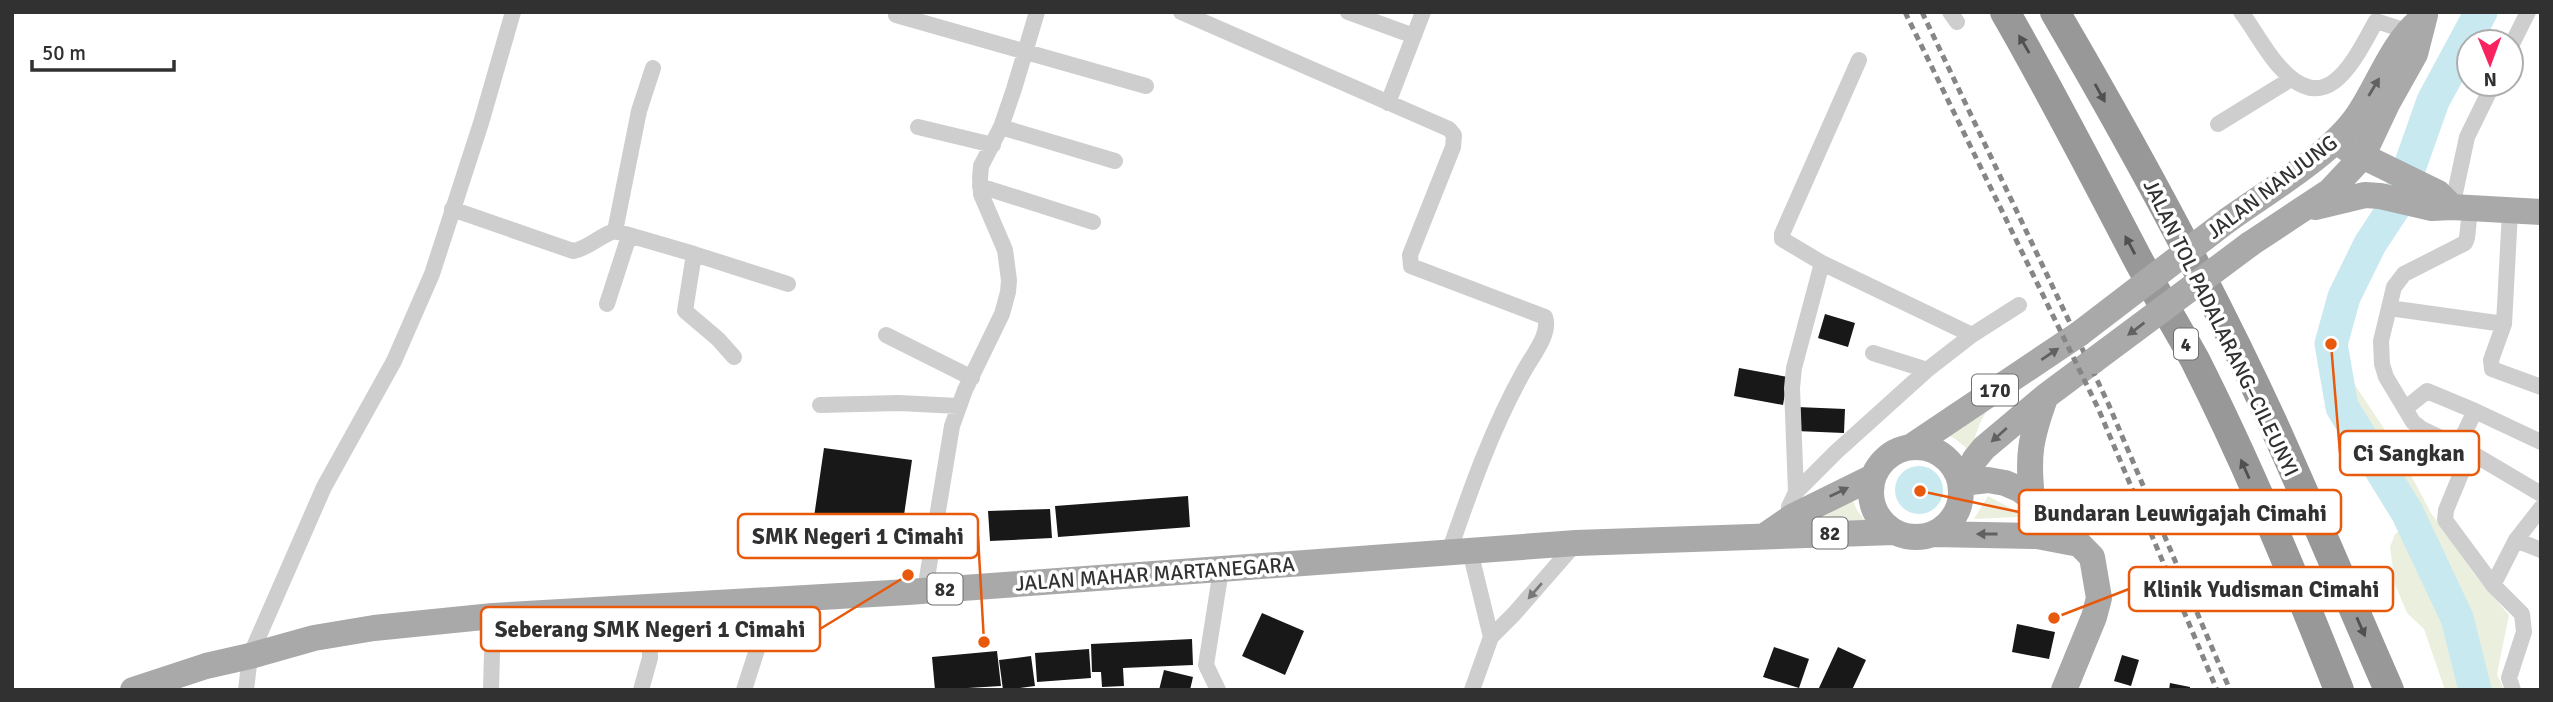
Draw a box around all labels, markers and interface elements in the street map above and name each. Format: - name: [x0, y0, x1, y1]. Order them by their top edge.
- scale bar: [32, 28, 173, 72]
- north arrow: [2455, 28, 2525, 98]
- one-way arrow: [2017, 35, 2030, 54]
- text: 50 m: [42, 40, 86, 66]
- text: N: [2483, 67, 2497, 91]
- one-way arrow: [2368, 78, 2380, 97]
- one-way arrow: [2094, 83, 2106, 103]
- street label: JALAN NANJUNG: [2201, 129, 2343, 245]
- street label: JALAN TOL PADALARANG–CILEUNYI: [2138, 175, 2304, 481]
- one-way arrow: [2125, 235, 2136, 255]
- one-way arrow: [2127, 322, 2145, 336]
- road number: 4: [2174, 328, 2198, 360]
- one-way arrow: [2040, 347, 2059, 360]
- road number: 170: [1972, 374, 2018, 406]
- one-way arrow: [1990, 427, 2007, 442]
- callout: Ci Sangkan: [2340, 431, 2479, 475]
- text: Ci Sangkan: [2353, 439, 2465, 468]
- one-way arrow: [2239, 459, 2251, 479]
- one-way arrow: [1829, 487, 1850, 498]
- callout: Bundaran Leuwigajah Cimahi: [2019, 490, 2341, 534]
- text: Bundaran Leuwigajah Cimahi: [2033, 499, 2327, 528]
- callout: SMK Negeri 1 Cimahi: [738, 514, 978, 558]
- road number: 82: [1812, 518, 1848, 548]
- text: SMK Negeri 1 Cimahi: [752, 522, 964, 551]
- one-way arrow: [1976, 528, 1998, 540]
- street label: JALAN MAHAR MARTANEGARA: [1014, 551, 1296, 597]
- callout: Klinik Yudisman Cimahi: [2129, 567, 2393, 611]
- road number: 82: [928, 574, 962, 604]
- text: Klinik Yudisman Cimahi: [2143, 575, 2379, 604]
- one-way arrow: [1528, 582, 1543, 599]
- callout: Seberang SMK Negeri 1 Cimahi: [481, 607, 820, 651]
- text: Seberang SMK Negeri 1 Cimahi: [495, 615, 805, 644]
- one-way arrow: [2355, 617, 2367, 637]

